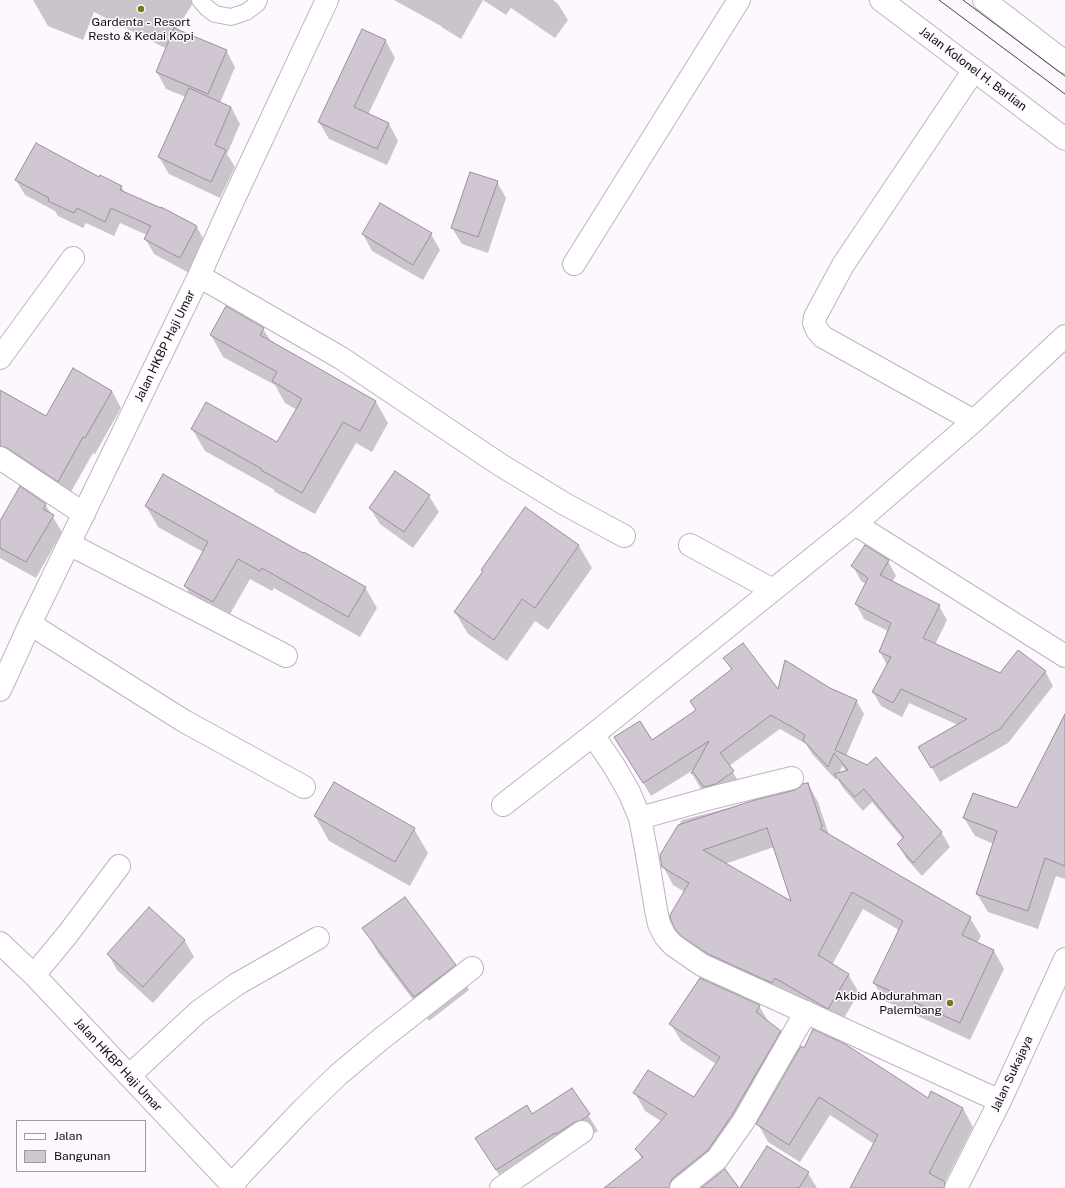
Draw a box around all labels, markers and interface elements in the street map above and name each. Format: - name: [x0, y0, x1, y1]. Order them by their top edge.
- marker: Gardenta - Resort Resto & Kedai Kopi: [136, 4, 146, 14]
- place label: Gardenta - Resort Resto & Kedai Kopi: [88, 15, 194, 43]
- street label: Jalan Kolonel H. Barlian: [916, 24, 1030, 114]
- street label: Jalan HKBP Haji Umar: [132, 288, 198, 404]
- place label: Akbid Abdurahman Palembang: [835, 989, 942, 1017]
- marker: Akbid Abdurahman Palembang: [945, 998, 955, 1008]
- street label: Jalan HKBP Haji Umar: [71, 1015, 165, 1115]
- street label: Jalan Sukajaya: [988, 1034, 1036, 1114]
- legend: [16, 1120, 146, 1172]
- text: Jalan: [54, 1129, 82, 1143]
- text: Bangunan: [54, 1149, 110, 1163]

